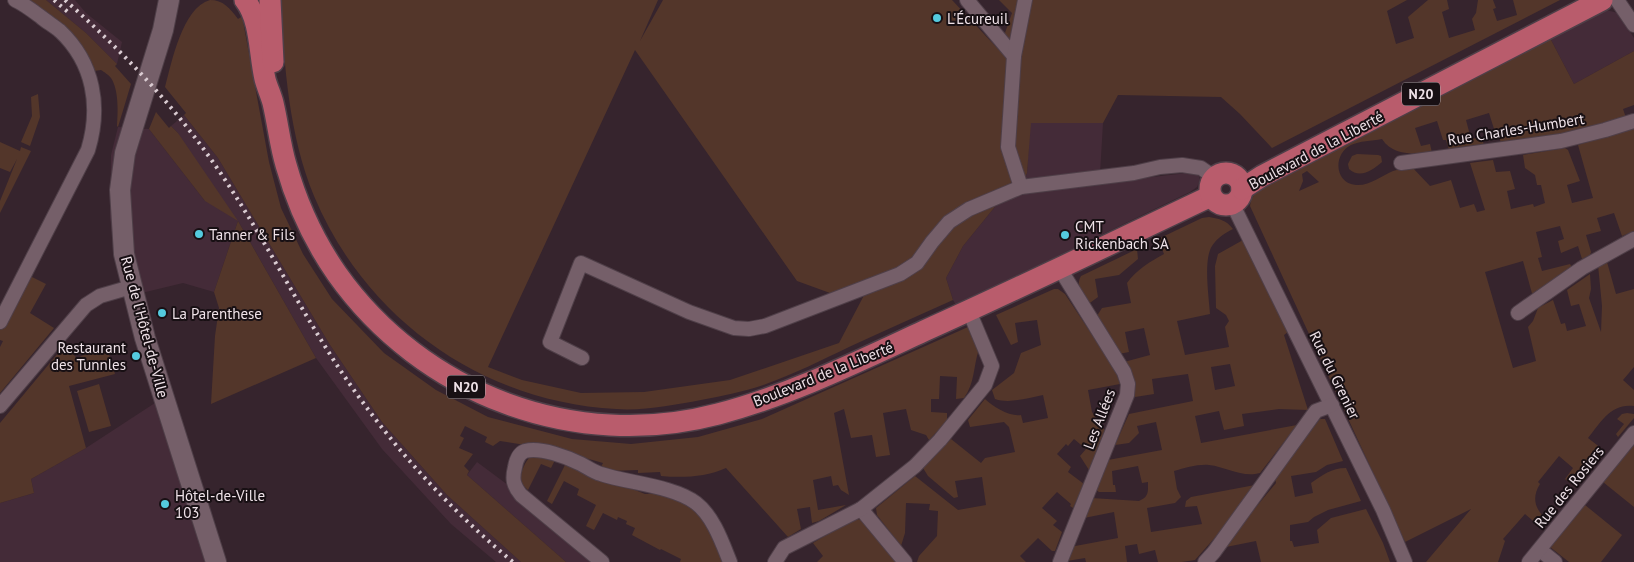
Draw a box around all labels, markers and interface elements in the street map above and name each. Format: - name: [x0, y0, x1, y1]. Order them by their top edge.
- place label: L'Écureuil: [947, 9, 1009, 28]
- marker: L'Écureuil: [931, 12, 943, 24]
- road number: N20: [1402, 82, 1440, 106]
- street label: Boulevard de la Liberté: [1246, 107, 1386, 193]
- street label: Rue Charles-Humbert: [1446, 109, 1586, 149]
- place label: CMT Rickenbach SA: [1075, 217, 1169, 253]
- place label: Tanner & Fils: [209, 225, 295, 244]
- marker: Tanner & Fils: [193, 228, 205, 240]
- marker: CMT Rickenbach SA: [1059, 229, 1071, 241]
- street label: Rue de l'Hôtel-de-Ville: [117, 254, 173, 400]
- place label: La Parenthese: [172, 304, 262, 323]
- marker: La Parenthese: [156, 307, 168, 319]
- street label: Rue du Grenier: [1306, 328, 1364, 422]
- street label: Boulevard de la Liberté: [750, 337, 896, 411]
- place label: Restaurant des Tunnles: [51, 338, 126, 374]
- marker: Restaurant des Tunnles: [130, 350, 142, 362]
- road number: N20: [447, 376, 485, 398]
- street label: Les Allées: [1079, 386, 1119, 452]
- street label: Rue des Rosiers: [1530, 442, 1608, 532]
- place label: Hôtel-de-Ville 103: [175, 486, 265, 522]
- marker: Hôtel-de-Ville 103: [159, 498, 171, 510]

